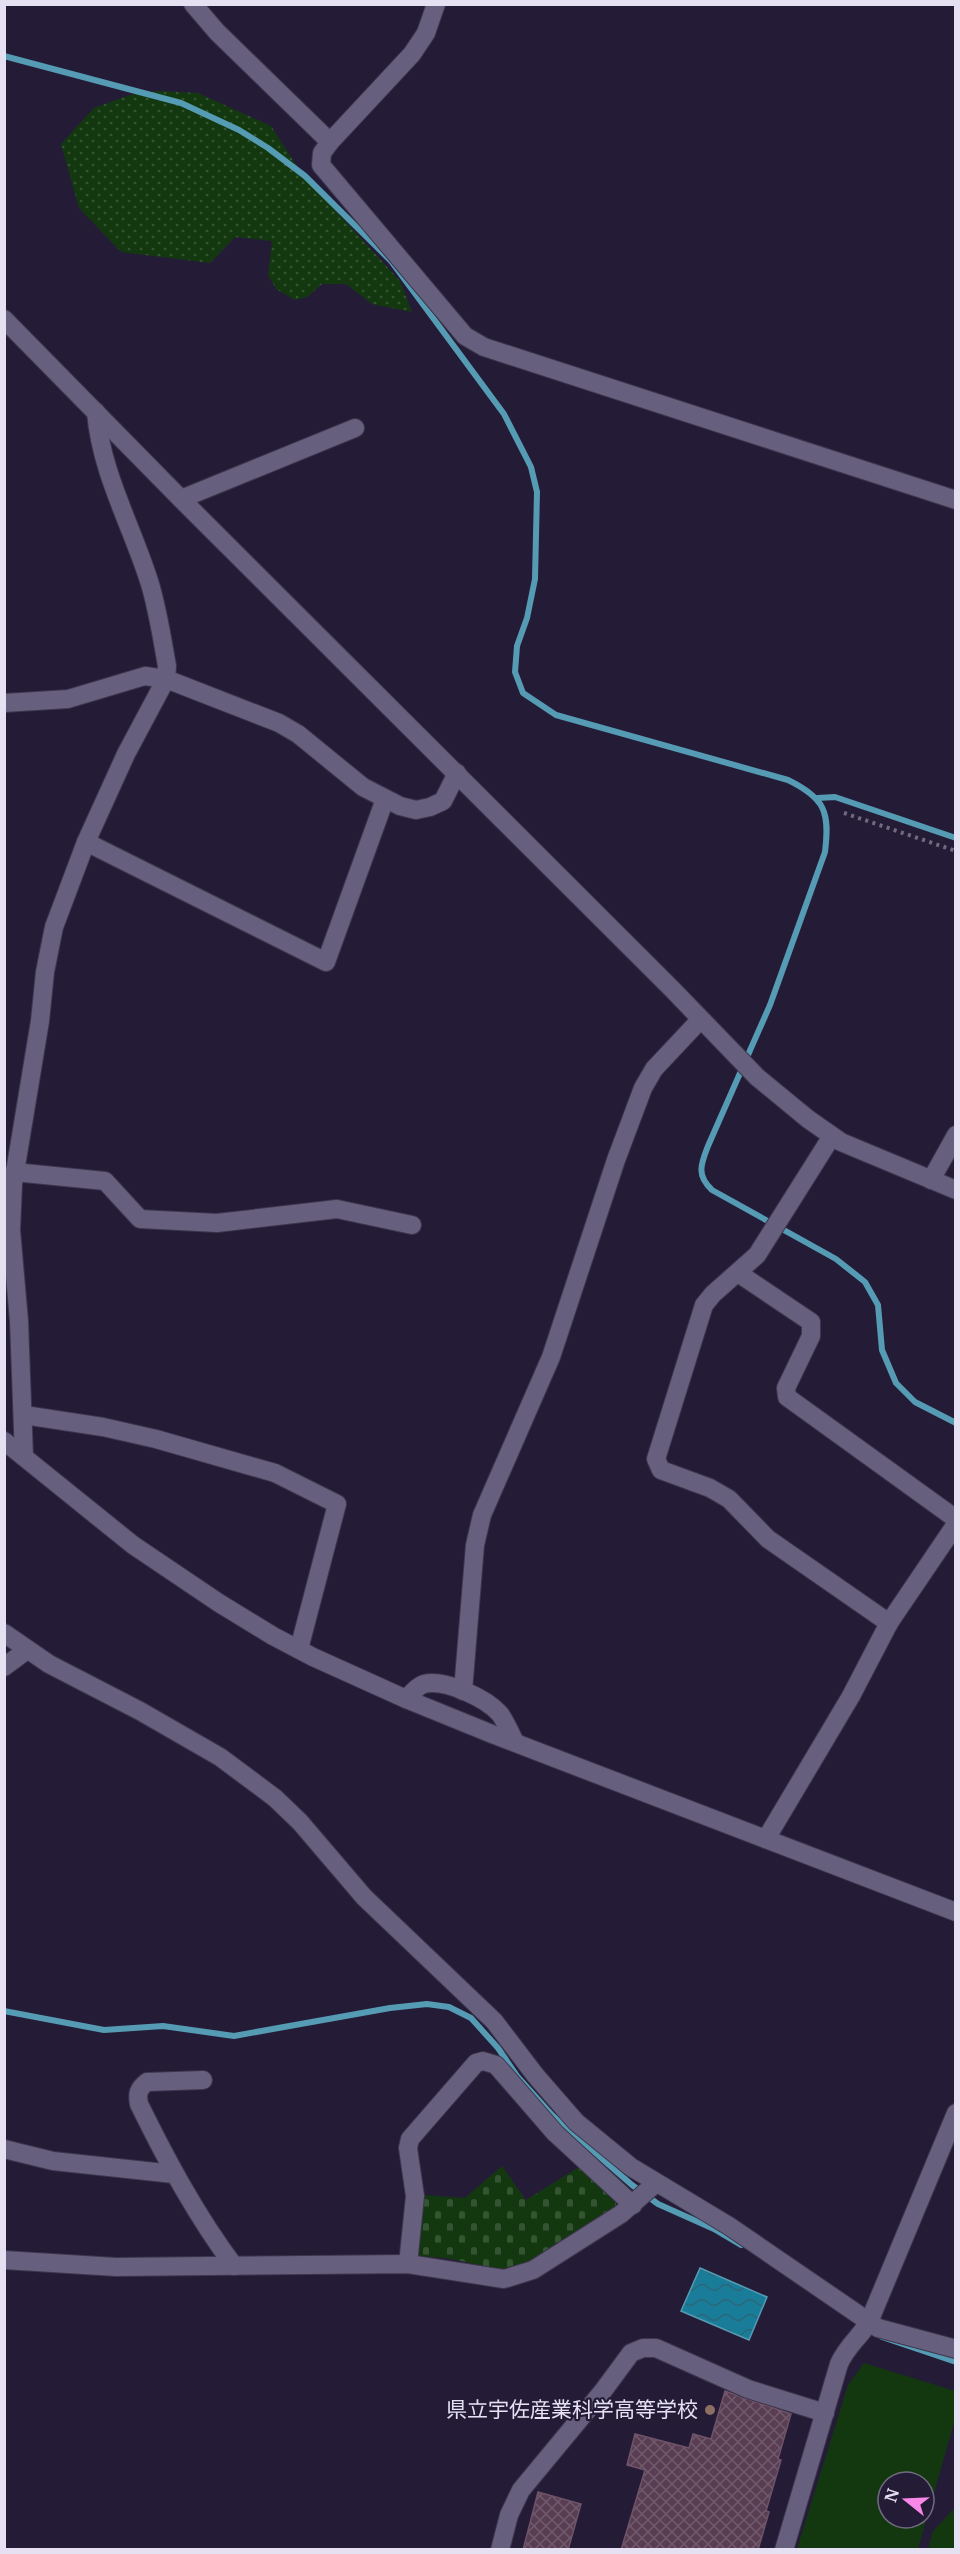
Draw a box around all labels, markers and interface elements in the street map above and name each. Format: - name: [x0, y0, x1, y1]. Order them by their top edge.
- place label: 県立宇佐産業科学高等学校: [446, 2396, 698, 2423]
- marker: 県立宇佐産業科学高等学校: [703, 2403, 717, 2417]
- north arrow: [876, 2470, 936, 2530]
- text: N: [880, 2486, 903, 2504]

